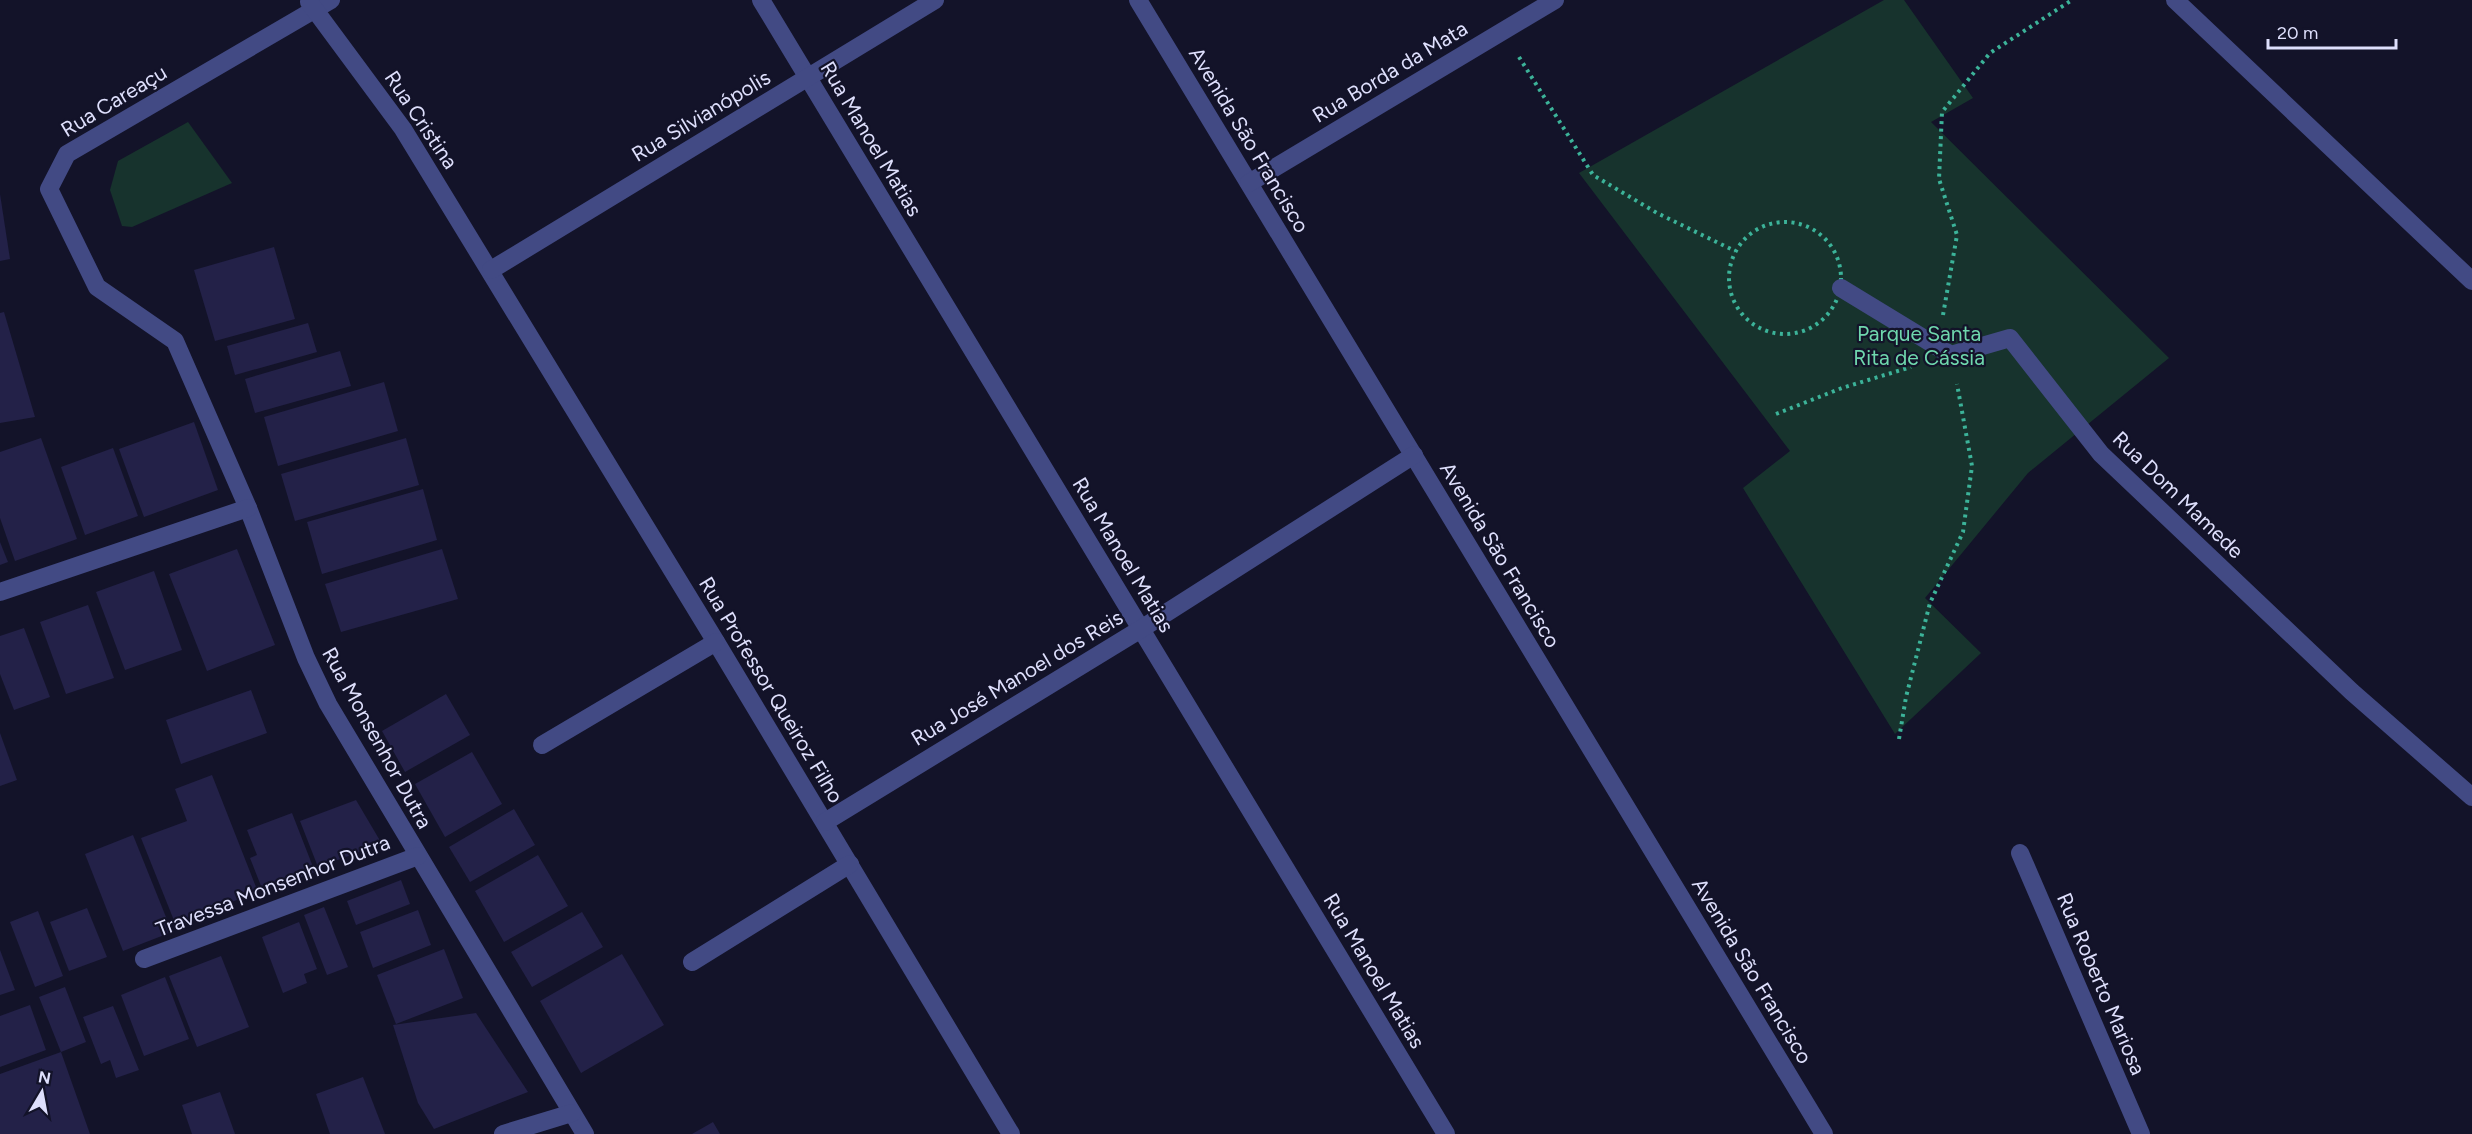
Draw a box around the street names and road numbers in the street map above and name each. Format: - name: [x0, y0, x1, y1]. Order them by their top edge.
- street label: Rua Borda da Mata: [1308, 15, 1472, 128]
- street label: Avenida São Francisco: [1184, 42, 1315, 237]
- street label: Rua Manoel Matias: [815, 57, 928, 221]
- street label: Rua Careaçu: [56, 59, 171, 142]
- street label: Rua Silvianópolis: [627, 64, 775, 167]
- street label: Rua Cristina: [379, 66, 463, 174]
- street label: Rua Dom Mamede: [2108, 426, 2249, 563]
- street label: Avenida São Francisco: [1435, 457, 1566, 652]
- street label: Rua Manoel Matias: [1067, 473, 1180, 637]
- street label: Rua Professor Queiroz Filho: [694, 572, 849, 807]
- street label: Rua José Manoel dos Reis: [906, 604, 1127, 751]
- street label: Rua Monsenhor Dutra: [317, 643, 438, 833]
- street label: Travessa Monsenhor Dutra: [152, 829, 393, 942]
- street label: Avenida São Francisco: [1687, 873, 1818, 1068]
- street label: Rua Manoel Matias: [1318, 889, 1431, 1053]
- street label: Rua Roberto Mariosa: [2052, 889, 2151, 1079]

